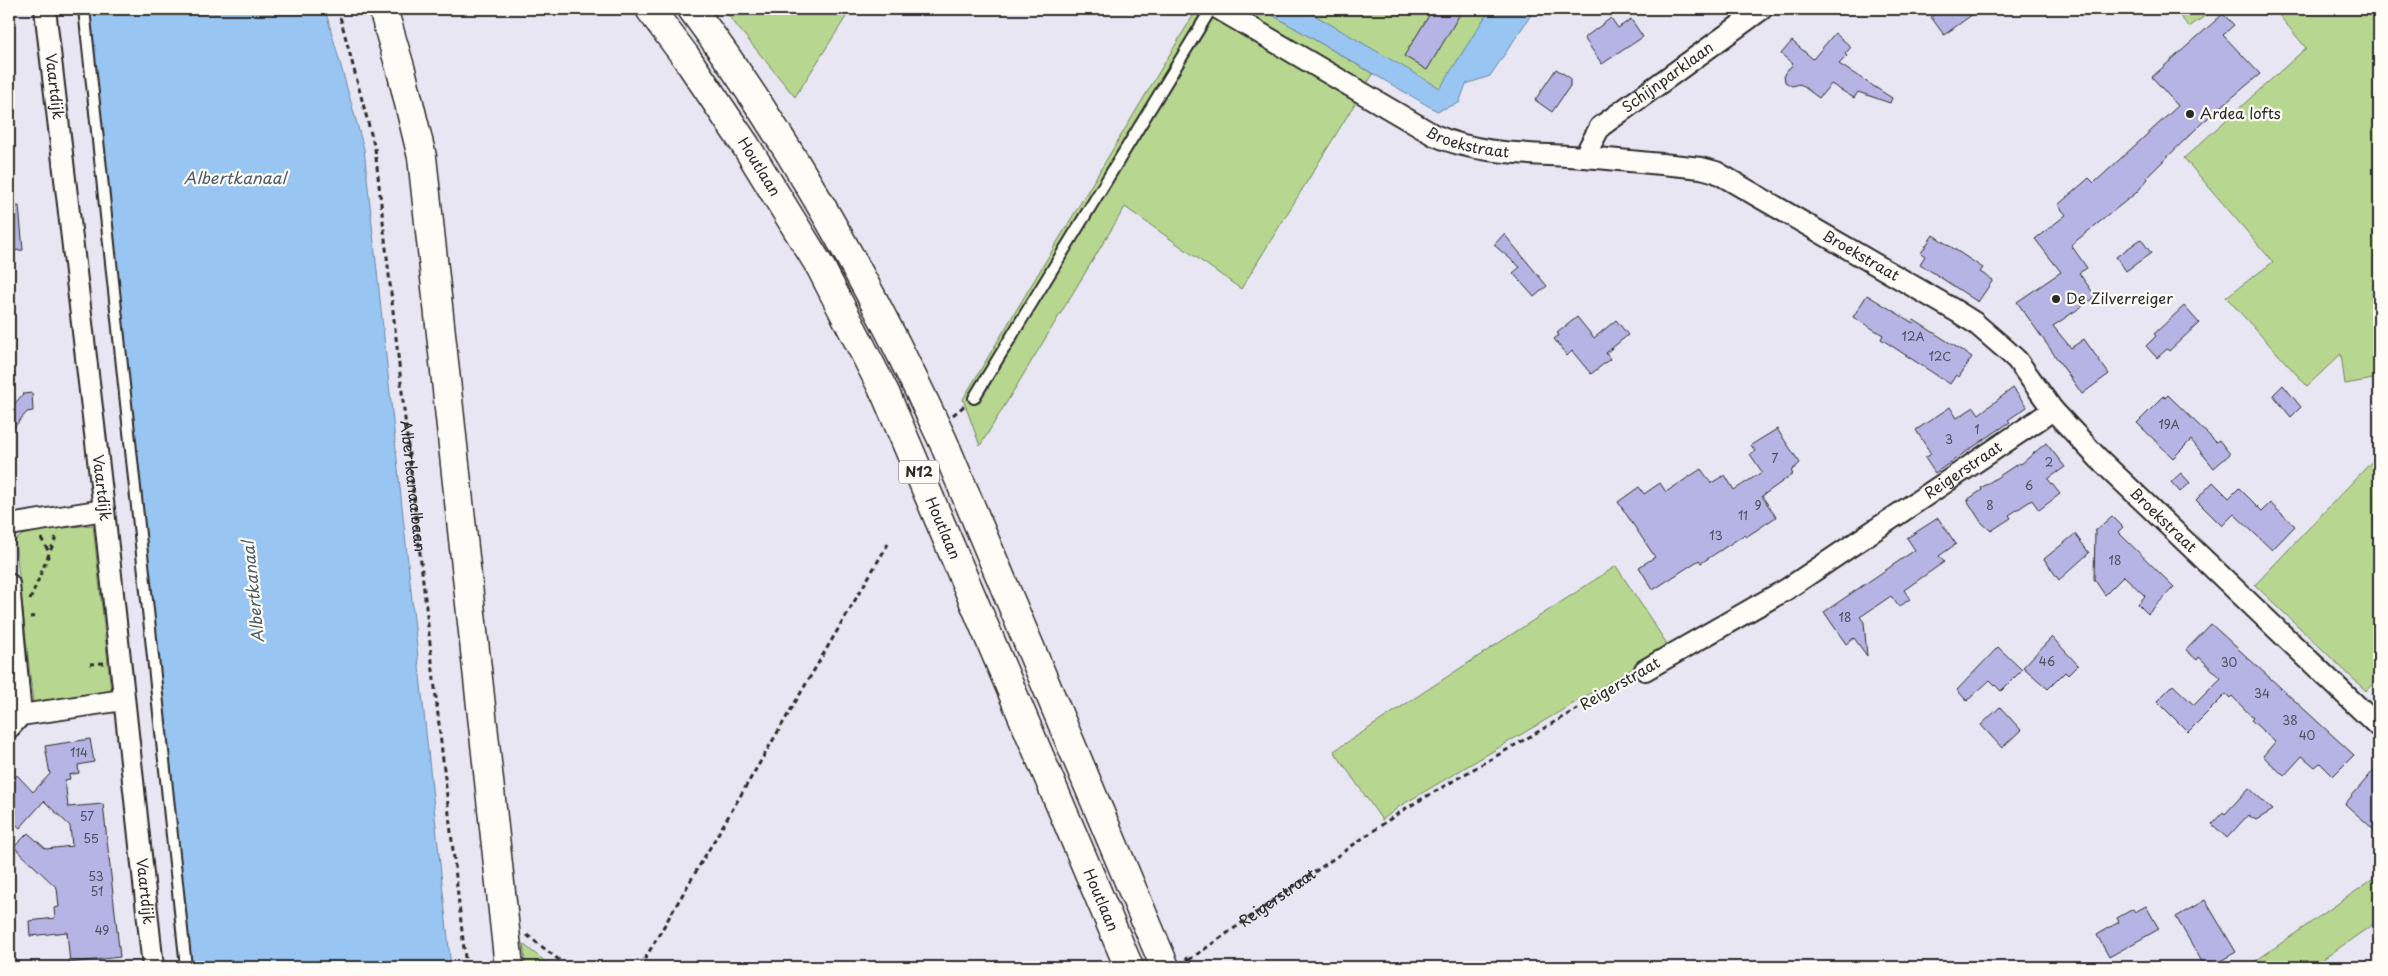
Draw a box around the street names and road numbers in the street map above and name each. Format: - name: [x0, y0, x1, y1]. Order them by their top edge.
- street label: Schijnparklaan: [1616, 35, 1718, 118]
- street label: Vaartdijk: [40, 52, 71, 121]
- street label: Broekstraat: [1422, 120, 1510, 163]
- street label: Houtlaan: [733, 132, 787, 200]
- street label: Broekstraat: [1819, 223, 1904, 286]
- street label: Albertkanaalbaan: [395, 419, 433, 553]
- street label: Reigerstraat: [1919, 435, 2006, 504]
- street label: Vaartdijk: [88, 453, 118, 522]
- road number: N12: [899, 461, 939, 484]
- street label: Broekstraat: [2125, 481, 2203, 557]
- street label: Houtlaan: [920, 493, 968, 563]
- street label: Reigerstraat: [1575, 650, 1664, 715]
- street label: Vaartdijk: [131, 857, 161, 925]
- street label: Reigerstraat: [1233, 862, 1320, 932]
- street label: Houtlaan: [1078, 865, 1125, 934]

